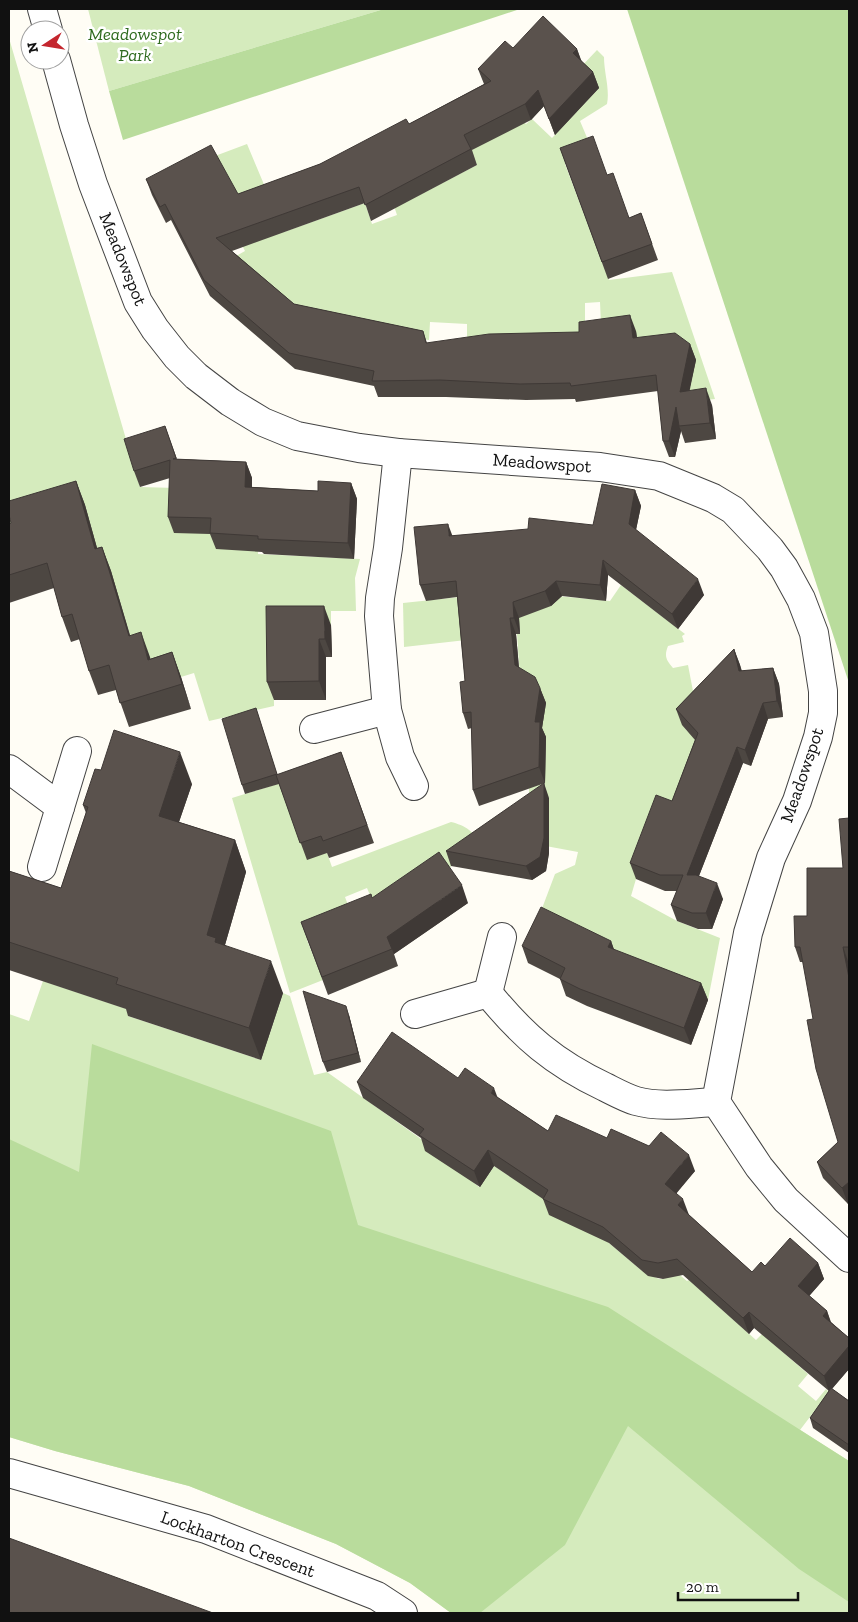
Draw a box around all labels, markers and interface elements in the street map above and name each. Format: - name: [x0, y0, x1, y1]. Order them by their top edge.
- north arrow: [20, 20, 70, 70]
- park label: Meadowspot Park: [88, 23, 182, 66]
- text: N: [23, 40, 42, 55]
- street label: Meadowspot: [94, 209, 152, 309]
- street label: Meadowspot: [492, 449, 592, 477]
- street label: Meadowspot: [776, 724, 829, 825]
- street label: Lockharton Crescent: [158, 1506, 318, 1582]
- scale bar: [678, 1570, 798, 1602]
- text: 20 m: [686, 1578, 719, 1596]

